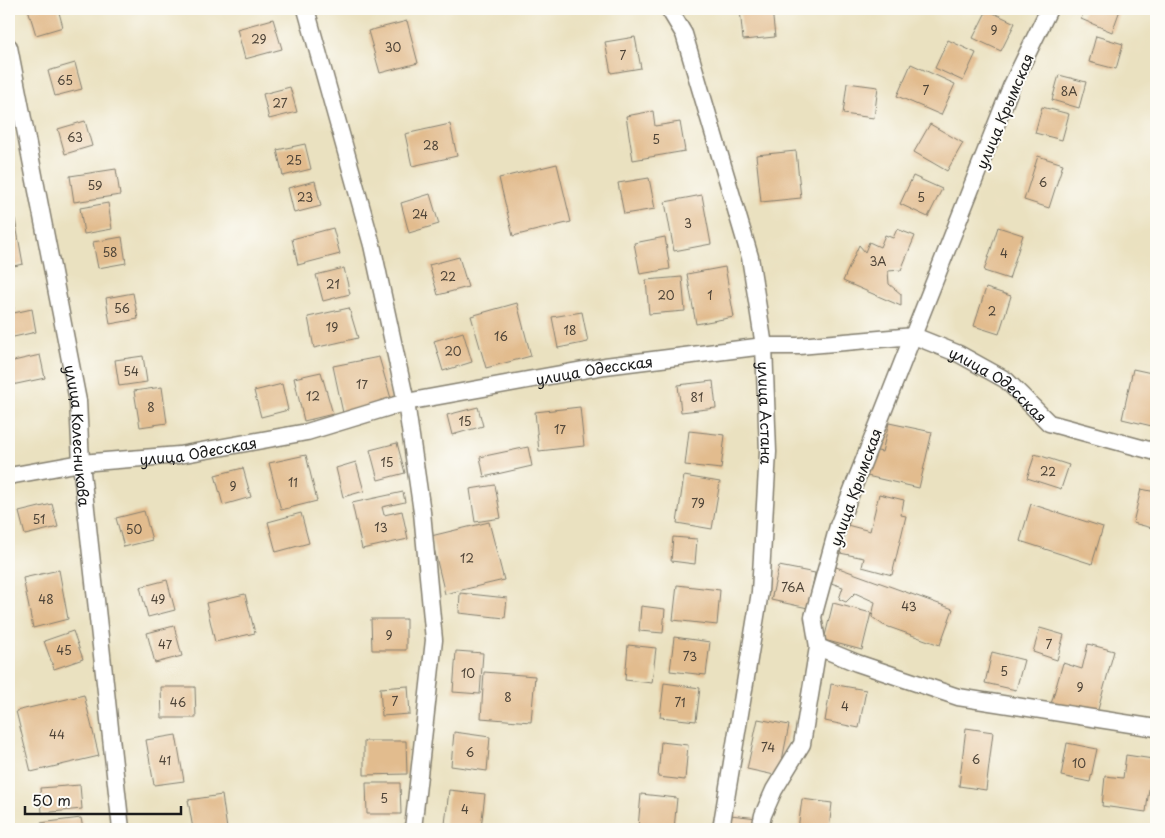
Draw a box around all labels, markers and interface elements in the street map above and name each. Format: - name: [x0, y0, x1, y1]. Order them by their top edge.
- house number: 9: [990, 21, 998, 39]
- house number: 29: [251, 30, 267, 48]
- house number: 30: [385, 38, 402, 56]
- house number: 7: [620, 46, 627, 64]
- street label: улица Крымская: [969, 49, 1039, 173]
- house number: 65: [57, 71, 73, 89]
- house number: 7: [923, 81, 930, 99]
- house number: 8А: [1061, 82, 1077, 100]
- house number: 27: [273, 94, 288, 112]
- house number: 63: [67, 128, 83, 146]
- house number: 5: [652, 130, 660, 148]
- house number: 28: [423, 136, 439, 154]
- house number: 25: [286, 151, 302, 169]
- house number: 6: [1039, 173, 1047, 191]
- house number: 59: [88, 176, 102, 194]
- house number: 23: [297, 188, 313, 206]
- house number: 5: [917, 188, 925, 206]
- house number: 24: [412, 205, 428, 223]
- house number: 3: [684, 214, 692, 232]
- house number: 58: [102, 243, 118, 261]
- house number: 4: [1000, 244, 1008, 262]
- house number: 3А: [869, 252, 887, 270]
- house number: 22: [440, 267, 456, 285]
- house number: 21: [326, 275, 340, 293]
- house number: 20: [657, 286, 675, 304]
- house number: 1: [707, 286, 713, 304]
- house number: 56: [114, 299, 130, 317]
- house number: 2: [988, 302, 996, 320]
- house number: 19: [326, 318, 338, 336]
- house number: 18: [564, 321, 576, 339]
- house number: 16: [494, 327, 508, 345]
- street label: улица Одесская: [946, 340, 1053, 427]
- house number: 20: [444, 342, 462, 360]
- street label: улица Одесская: [534, 349, 654, 390]
- street label: улица Астана: [753, 361, 780, 466]
- street label: улица Колесникова: [60, 362, 97, 508]
- house number: 54: [123, 362, 139, 380]
- house number: 17: [356, 375, 368, 393]
- house number: 12: [306, 387, 320, 405]
- house number: 81: [691, 388, 703, 406]
- house number: 8: [147, 398, 155, 416]
- house number: 15: [458, 412, 472, 430]
- house number: 17: [554, 420, 566, 438]
- street label: улица Крымская: [823, 425, 887, 549]
- street label: улица Одесская: [138, 430, 259, 470]
- house number: 15: [380, 453, 394, 471]
- house number: 22: [1040, 462, 1056, 480]
- house number: 11: [288, 473, 298, 491]
- house number: 9: [229, 477, 237, 495]
- house number: 79: [691, 494, 705, 512]
- house number: 51: [33, 510, 45, 528]
- house number: 13: [374, 518, 388, 536]
- house number: 50: [126, 520, 142, 538]
- house number: 12: [460, 549, 474, 567]
- house number: 76А: [781, 578, 805, 596]
- house number: 48: [38, 590, 54, 608]
- house number: 49: [151, 590, 165, 608]
- house number: 43: [901, 597, 917, 615]
- house number: 9: [385, 626, 393, 644]
- house number: 47: [158, 635, 173, 653]
- house number: 7: [1046, 635, 1053, 653]
- house number: 45: [56, 641, 72, 659]
- house number: 73: [683, 647, 697, 665]
- house number: 5: [1000, 662, 1008, 680]
- house number: 10: [461, 664, 475, 682]
- house number: 9: [1076, 678, 1084, 696]
- house number: 8: [504, 688, 512, 706]
- house number: 7: [392, 692, 399, 710]
- house number: 46: [170, 693, 186, 711]
- house number: 71: [674, 693, 686, 711]
- house number: 4: [841, 697, 849, 715]
- house number: 44: [49, 725, 65, 743]
- house number: 74: [761, 738, 775, 756]
- house number: 6: [466, 743, 474, 761]
- house number: 6: [972, 750, 980, 768]
- house number: 41: [159, 751, 171, 769]
- house number: 10: [1072, 754, 1086, 772]
- scale bar: [25, 783, 181, 815]
- text: 50 m: [32, 788, 71, 811]
- house number: 5: [380, 789, 388, 807]
- house number: 4: [461, 800, 469, 818]

